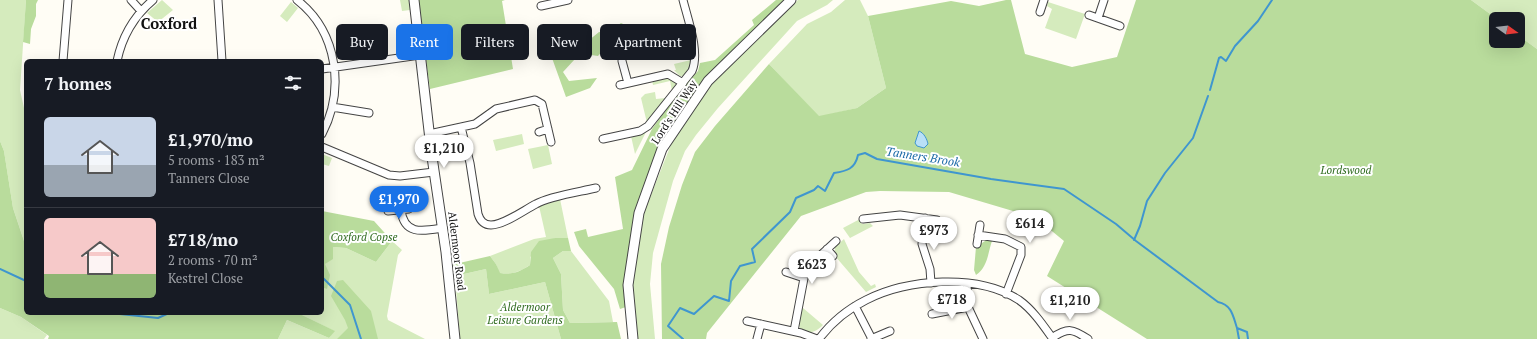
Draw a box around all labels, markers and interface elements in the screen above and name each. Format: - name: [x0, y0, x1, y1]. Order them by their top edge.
- north arrow: [1489, 12, 1525, 48]
- map controls: [1489, 12, 1525, 48]
- district label: Coxford: [141, 13, 197, 33]
- chip: Buy: [336, 24, 388, 60]
- chip: Rent: [396, 24, 453, 60]
- chip: Filters: [461, 24, 529, 60]
- chip: New: [537, 24, 592, 60]
- chip: Apartment: [600, 24, 696, 60]
- text: 7 homes: [44, 72, 112, 95]
- icon: filters: [282, 72, 304, 94]
- street label: Lord's Hill Way: [648, 77, 700, 147]
- text: £1,970/mo: [168, 128, 253, 151]
- icon: home: [76, 133, 124, 181]
- pin: £1,210: [411, 135, 477, 169]
- text: £1,210: [424, 139, 464, 157]
- water label: Tanners Brook: [885, 143, 961, 170]
- text: 5 rooms · 183 m²: [168, 151, 265, 169]
- park label: Lordswood: [1320, 163, 1372, 177]
- text: Tanners Close: [168, 169, 250, 187]
- pin: £1,970: [366, 186, 432, 220]
- text: £1,970: [379, 190, 419, 208]
- pin: £614: [1006, 210, 1054, 244]
- street label: Aldermoor Road: [445, 211, 469, 291]
- text: £614: [1015, 214, 1045, 232]
- pin: £973: [910, 217, 958, 251]
- text: £973: [919, 221, 949, 239]
- text: £718/mo: [168, 228, 238, 251]
- park label: Coxford Copse: [331, 230, 398, 244]
- icon: home: [76, 234, 124, 282]
- text: 2 rooms · 70 m²: [168, 251, 258, 269]
- pin: £623: [788, 251, 836, 285]
- text: £623: [797, 255, 827, 273]
- text: Kestrel Close: [168, 269, 243, 287]
- pin: £718: [928, 286, 976, 320]
- pin: £1,210: [1037, 287, 1103, 321]
- text: £718: [937, 290, 967, 308]
- text: £1,210: [1050, 291, 1090, 309]
- park label: Aldermoor Leisure Gardens: [486, 300, 563, 327]

